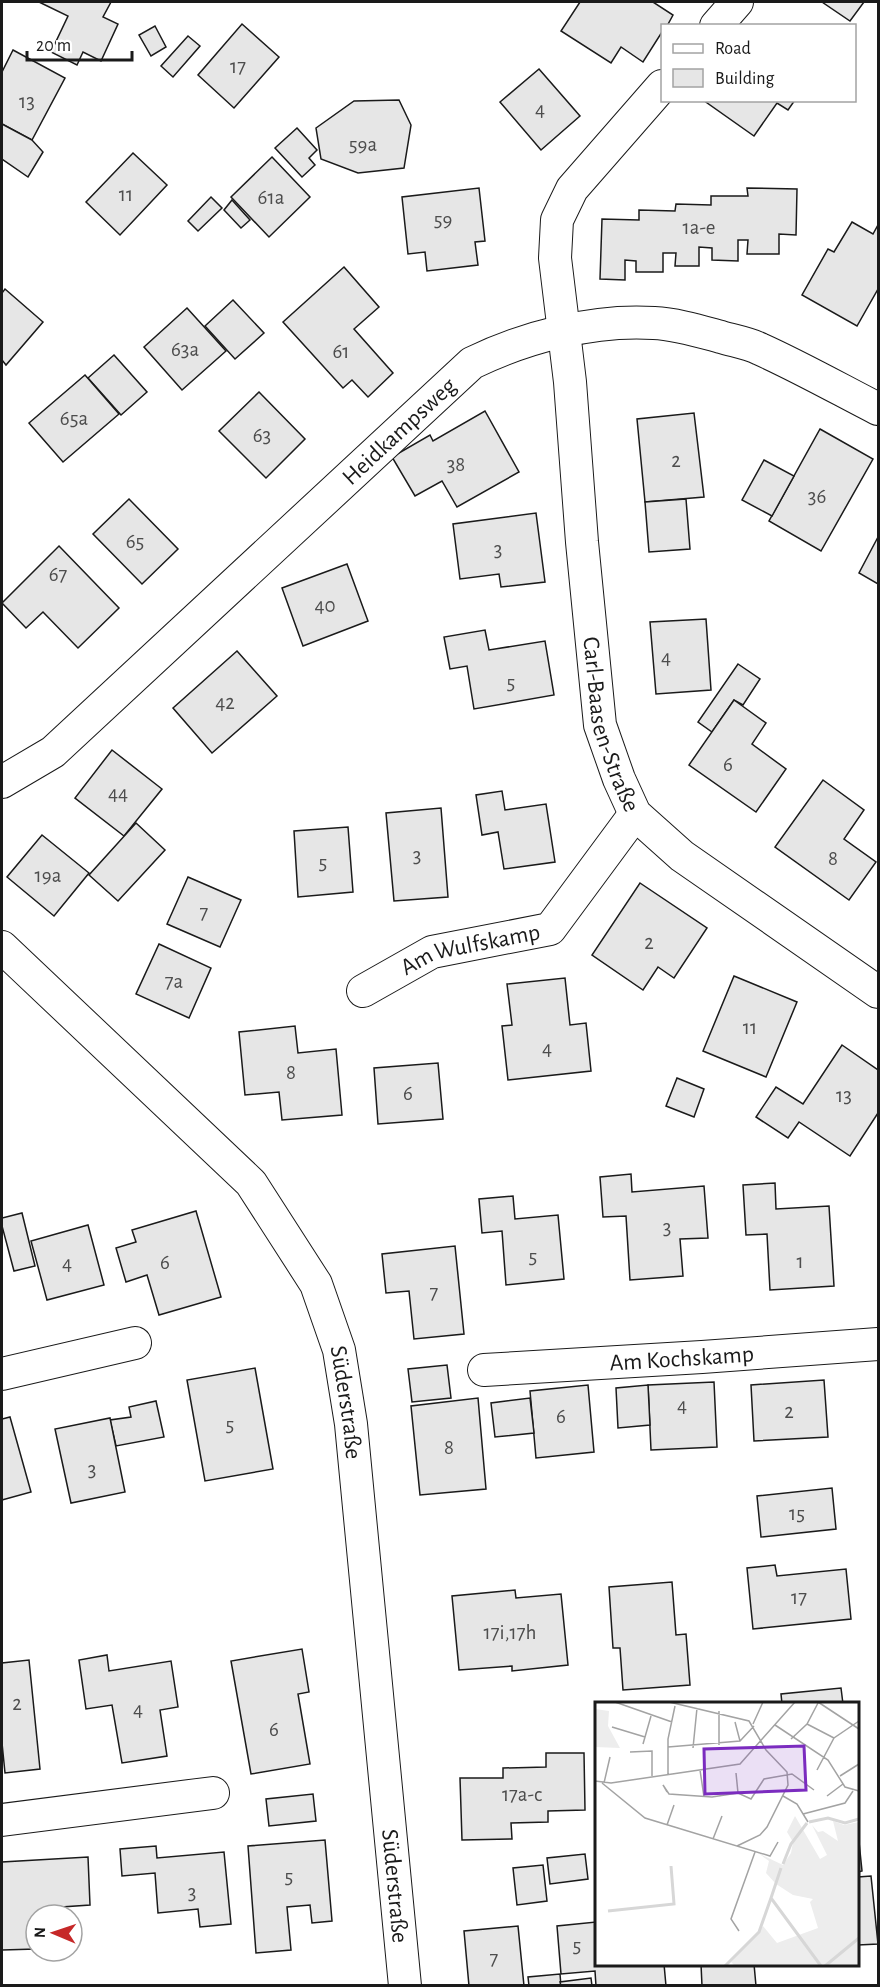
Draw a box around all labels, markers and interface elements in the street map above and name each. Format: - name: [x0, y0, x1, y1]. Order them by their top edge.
- scale bar: [27, 24, 132, 62]
- legend: [661, 24, 856, 102]
- text: 20 m: [36, 37, 71, 55]
- text: Road: [715, 40, 751, 58]
- house number: 17: [230, 56, 246, 77]
- text: Building: [715, 70, 775, 88]
- house number: 13: [19, 91, 35, 112]
- house number: 4: [535, 99, 545, 120]
- house number: 59a: [349, 134, 377, 155]
- house number: 11: [119, 184, 133, 205]
- house number: 61a: [258, 187, 285, 208]
- house number: 59: [434, 209, 452, 230]
- house number: 1a-e: [682, 217, 716, 238]
- house number: 63a: [171, 339, 199, 360]
- house number: 61: [332, 341, 350, 362]
- street label: Heidkampsweg: [338, 373, 461, 490]
- house number: 65a: [60, 408, 88, 429]
- house number: 63: [253, 425, 271, 446]
- house number: 2: [671, 450, 681, 471]
- house number: 38: [447, 454, 465, 475]
- house number: 36: [808, 486, 826, 507]
- house number: 65: [126, 531, 144, 552]
- house number: 3: [494, 539, 502, 560]
- house number: 67: [49, 564, 68, 585]
- house number: 40: [314, 595, 336, 616]
- street label: Carl-Baasen-Straße: [578, 636, 643, 816]
- house number: 4: [661, 647, 671, 668]
- house number: 5: [507, 672, 515, 693]
- house number: 42: [215, 692, 235, 713]
- house number: 6: [723, 754, 733, 775]
- house number: 44: [108, 783, 128, 804]
- house number: 3: [413, 845, 421, 866]
- house number: 8: [828, 848, 838, 869]
- house number: 5: [319, 852, 327, 873]
- house number: 19a: [35, 865, 62, 886]
- house number: 7: [200, 902, 209, 923]
- street label: Am Wulfskamp: [397, 920, 542, 980]
- house number: 2: [644, 932, 654, 953]
- house number: 7a: [165, 971, 184, 992]
- house number: 11: [743, 1017, 757, 1038]
- house number: 4: [542, 1038, 552, 1059]
- house number: 8: [286, 1062, 296, 1083]
- house number: 6: [403, 1083, 413, 1104]
- house number: 13: [836, 1085, 852, 1106]
- house number: 3: [663, 1217, 671, 1238]
- house number: 5: [529, 1246, 537, 1267]
- house number: 1: [796, 1251, 804, 1272]
- house number: 6: [160, 1252, 170, 1273]
- house number: 4: [62, 1253, 72, 1274]
- house number: 7: [430, 1282, 439, 1303]
- street label: Am Kochskamp: [609, 1342, 755, 1375]
- street label: Süderstraße: [325, 1344, 365, 1460]
- house number: 4: [677, 1395, 687, 1416]
- house number: 2: [784, 1401, 794, 1422]
- house number: 6: [556, 1406, 566, 1427]
- house number: 5: [226, 1414, 234, 1435]
- house number: 8: [444, 1437, 454, 1458]
- house number: 3: [88, 1459, 96, 1480]
- house number: 15: [789, 1503, 805, 1524]
- house number: 17: [791, 1587, 807, 1608]
- house number: 17i,17h: [484, 1622, 536, 1643]
- house number: 2: [12, 1693, 22, 1714]
- house number: 4: [133, 1699, 143, 1720]
- inset map: [595, 1702, 859, 1966]
- house number: 6: [269, 1719, 279, 1740]
- house number: 17a-c: [502, 1784, 542, 1805]
- street label: Süderstraße: [377, 1828, 412, 1944]
- house number: 5: [285, 1866, 293, 1887]
- house number: 3: [188, 1882, 196, 1903]
- north arrow: [24, 1903, 84, 1963]
- text: N: [32, 1927, 48, 1938]
- house number: 5: [573, 1935, 581, 1956]
- house number: 7: [490, 1948, 499, 1969]

